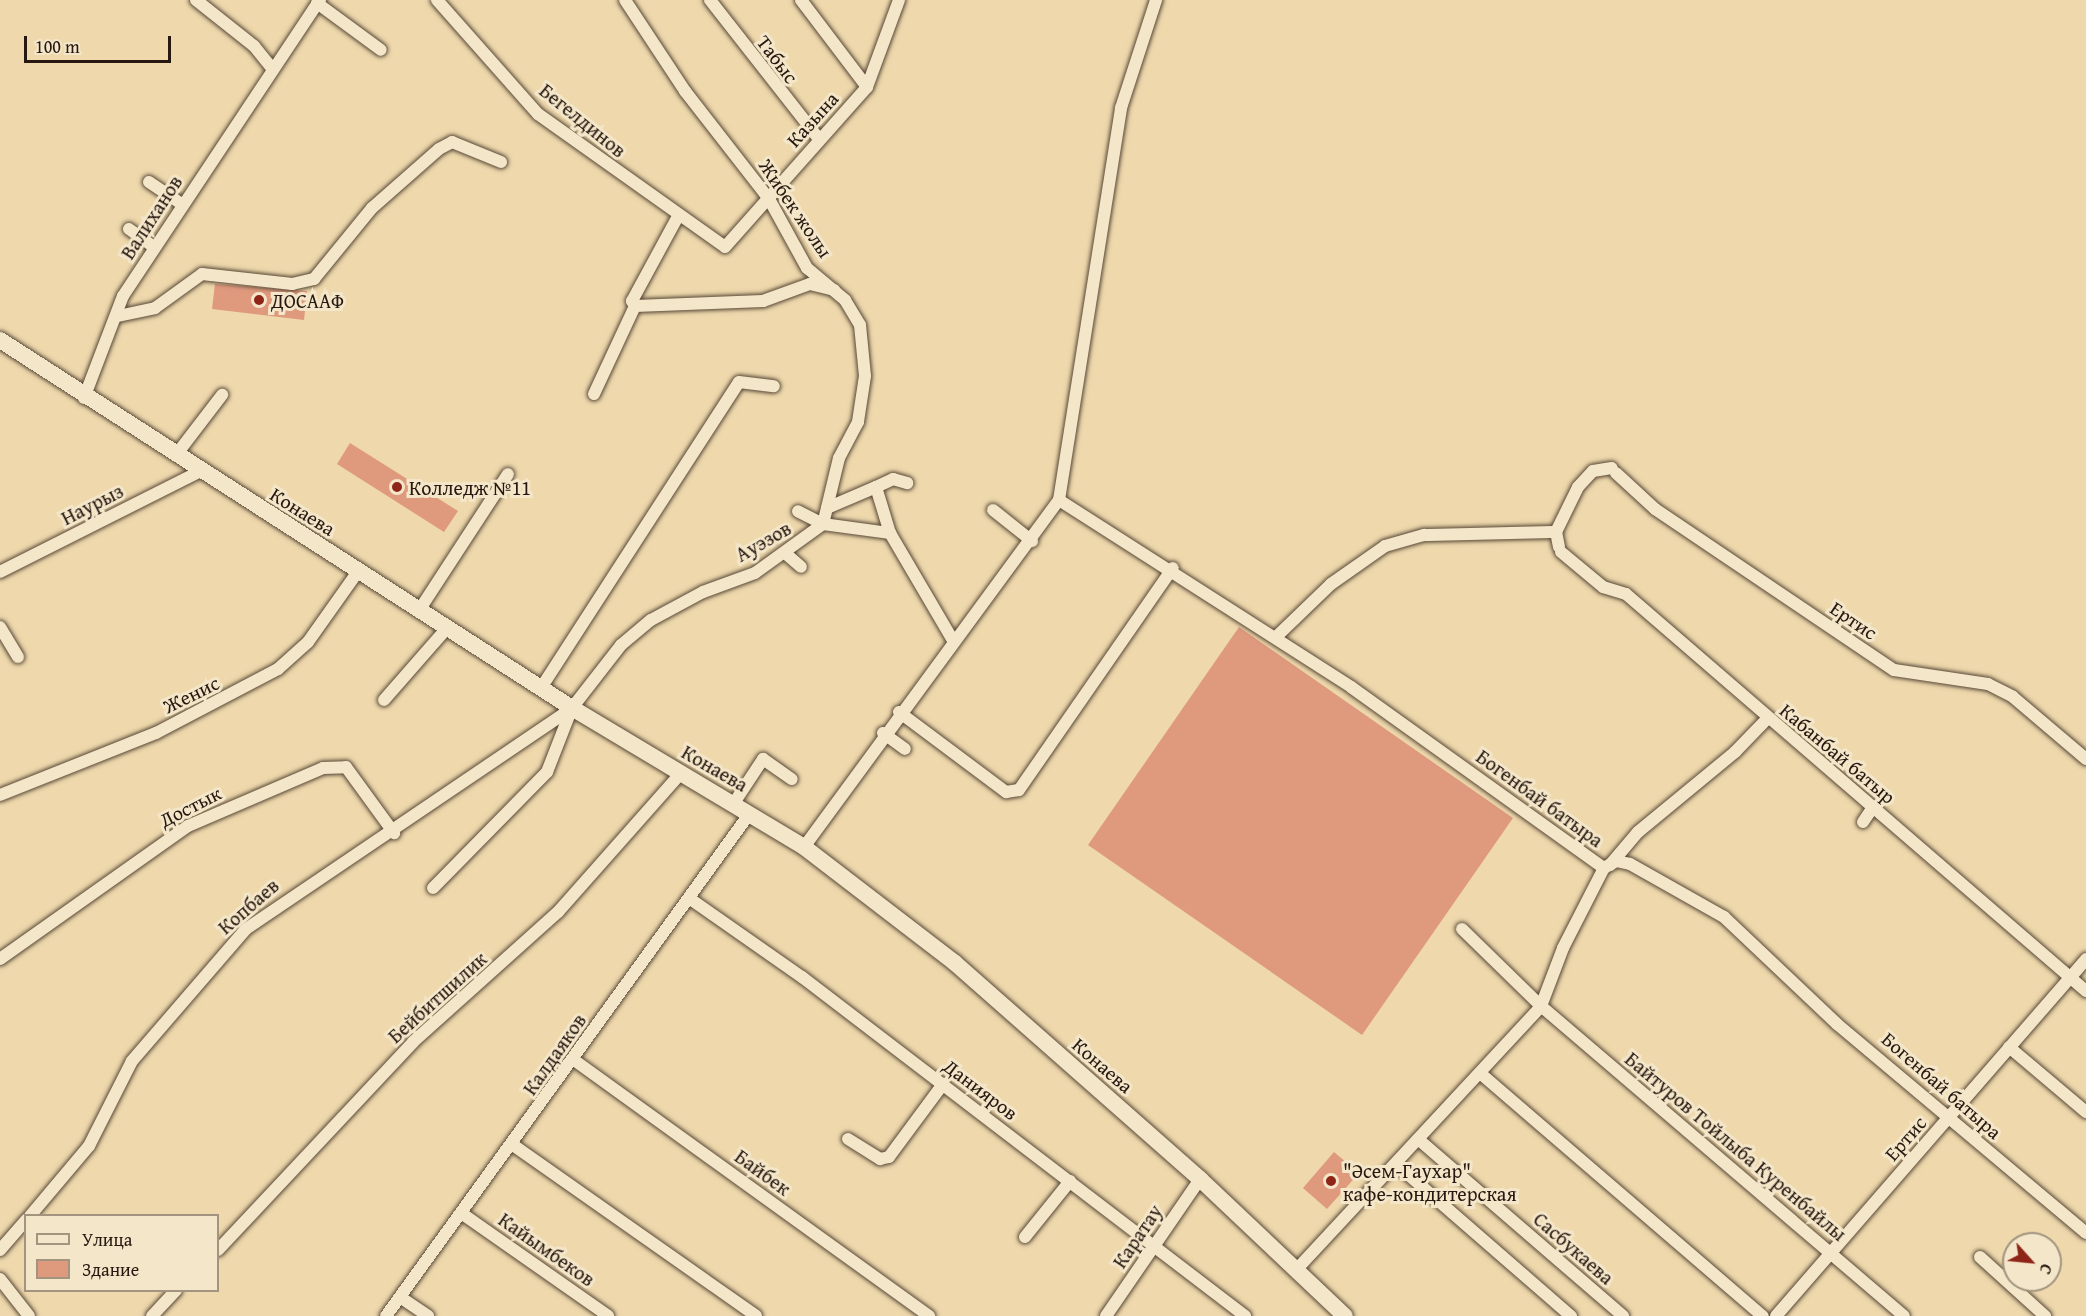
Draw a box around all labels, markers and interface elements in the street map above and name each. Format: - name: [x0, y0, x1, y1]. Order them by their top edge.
- scale bar: [27, 24, 174, 62]
- street label: Табыс: [752, 30, 804, 88]
- text: 100 m: [35, 33, 80, 60]
- street label: Бегелдинов: [535, 78, 631, 162]
- street label: Казына: [781, 87, 843, 151]
- street label: Жибек жолы: [754, 154, 838, 262]
- street label: Валиханов: [115, 171, 187, 263]
- place label: ДОСААФ: [271, 288, 344, 312]
- marker: ДОСААФ: [252, 293, 266, 307]
- place label: Колледж №11: [409, 475, 531, 499]
- street label: Наурыз: [57, 478, 127, 530]
- marker: Колледж №11: [390, 480, 404, 494]
- street label: Конаева: [266, 482, 340, 540]
- street label: Ауэзов: [731, 516, 795, 566]
- street label: Ертис: [1826, 596, 1882, 644]
- street label: Женис: [159, 670, 223, 718]
- street label: Кабанбай батыр: [1775, 698, 1901, 808]
- street label: Конаева: [678, 740, 752, 796]
- street label: Богенбай батыра: [1472, 744, 1608, 852]
- street label: Достык: [155, 780, 225, 832]
- street label: Копбаев: [213, 873, 283, 939]
- street label: Бейбитшилик: [383, 946, 491, 1048]
- street label: Калдаяков: [517, 1009, 591, 1099]
- street label: Богенбай батыра: [1877, 1026, 2007, 1144]
- street label: Конаева: [1068, 1032, 1138, 1098]
- street label: Байтуров Тойлыба Куренбайлы: [1621, 1046, 1851, 1246]
- street label: Данияров: [939, 1053, 1023, 1125]
- street label: Ертис: [1879, 1111, 1931, 1165]
- street label: Байбек: [731, 1144, 795, 1200]
- place label: "Әсем-Гаухар" кафе-кондитерская: [1343, 1158, 1517, 1205]
- marker: "Әсем-Гаухар" кафе-кондитерская: [1324, 1174, 1338, 1188]
- street label: Каратау: [1107, 1200, 1167, 1272]
- street label: Кайымбеков: [494, 1207, 600, 1291]
- street label: Сасбукаева: [1529, 1207, 1619, 1289]
- legend: [24, 1214, 219, 1292]
- text: Улица: [82, 1226, 132, 1253]
- north arrow: [2002, 1232, 2062, 1292]
- text: Здание: [82, 1256, 139, 1283]
- text: С: [2034, 1260, 2059, 1279]

